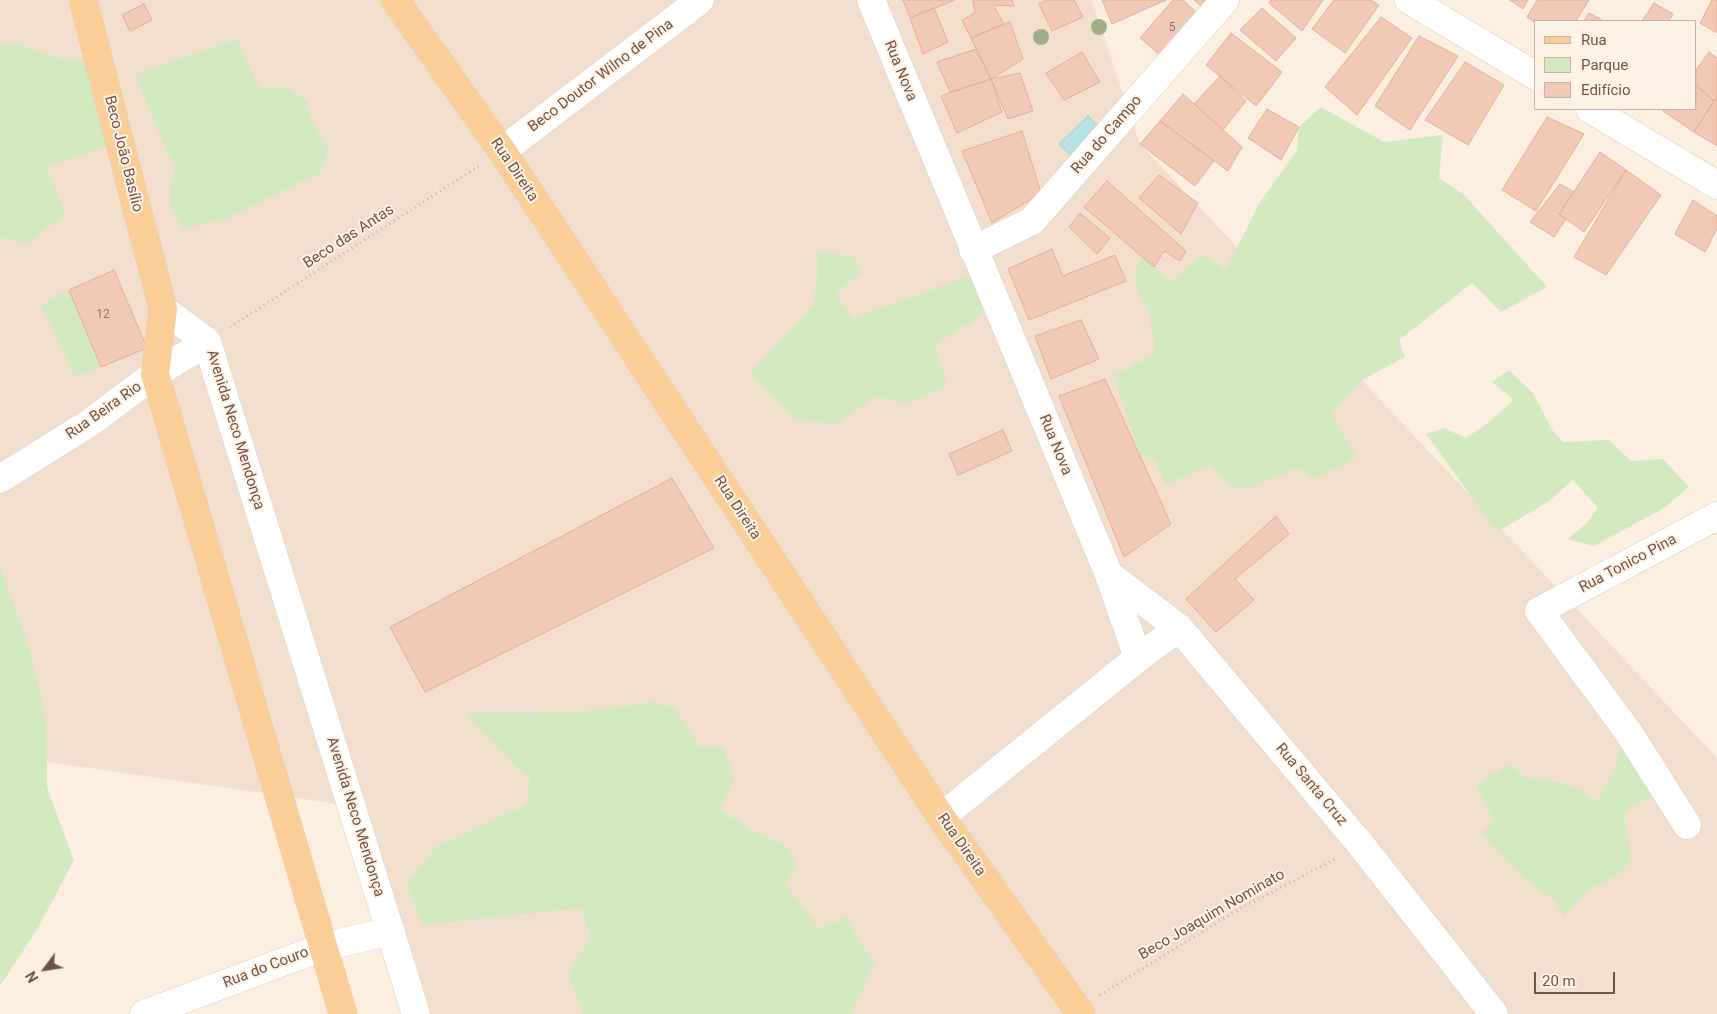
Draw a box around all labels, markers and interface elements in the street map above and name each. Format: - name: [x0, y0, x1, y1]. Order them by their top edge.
- street label: Beco Doutor Wilno de Pina: [525, 16, 677, 136]
- legend: [1534, 20, 1697, 110]
- house number: 5: [1169, 21, 1175, 35]
- text: Rua: [1581, 31, 1607, 49]
- street label: Rua Nova: [880, 38, 920, 104]
- text: Parque: [1581, 56, 1628, 74]
- text: Edifício: [1581, 81, 1630, 99]
- street label: Rua do Campo: [1068, 92, 1146, 178]
- street label: Beco João Basílio: [100, 94, 146, 214]
- street label: Rua Direita: [486, 135, 542, 205]
- street label: Beco das Antas: [300, 201, 398, 273]
- house number: 12: [96, 308, 110, 322]
- street label: Avenida Neco Mendonça: [202, 348, 268, 512]
- street label: Rua Beira Rio: [63, 378, 145, 444]
- street label: Rua Nova: [1035, 412, 1075, 478]
- street label: Rua Direita: [710, 473, 764, 543]
- street label: Rua Tonico Pina: [1576, 531, 1680, 597]
- street label: Avenida Neco Mendonça: [322, 735, 388, 899]
- street label: Rua Santa Cruz: [1271, 740, 1351, 830]
- street label: Rua Direita: [933, 810, 989, 880]
- street label: Beco Joaquim Nominato: [1136, 866, 1288, 964]
- street label: Rua do Couro: [221, 943, 311, 993]
- north arrow: [20, 944, 70, 994]
- scale bar: [1537, 962, 1618, 994]
- text: N: [23, 968, 42, 985]
- text: 20 m: [1542, 972, 1576, 990]

